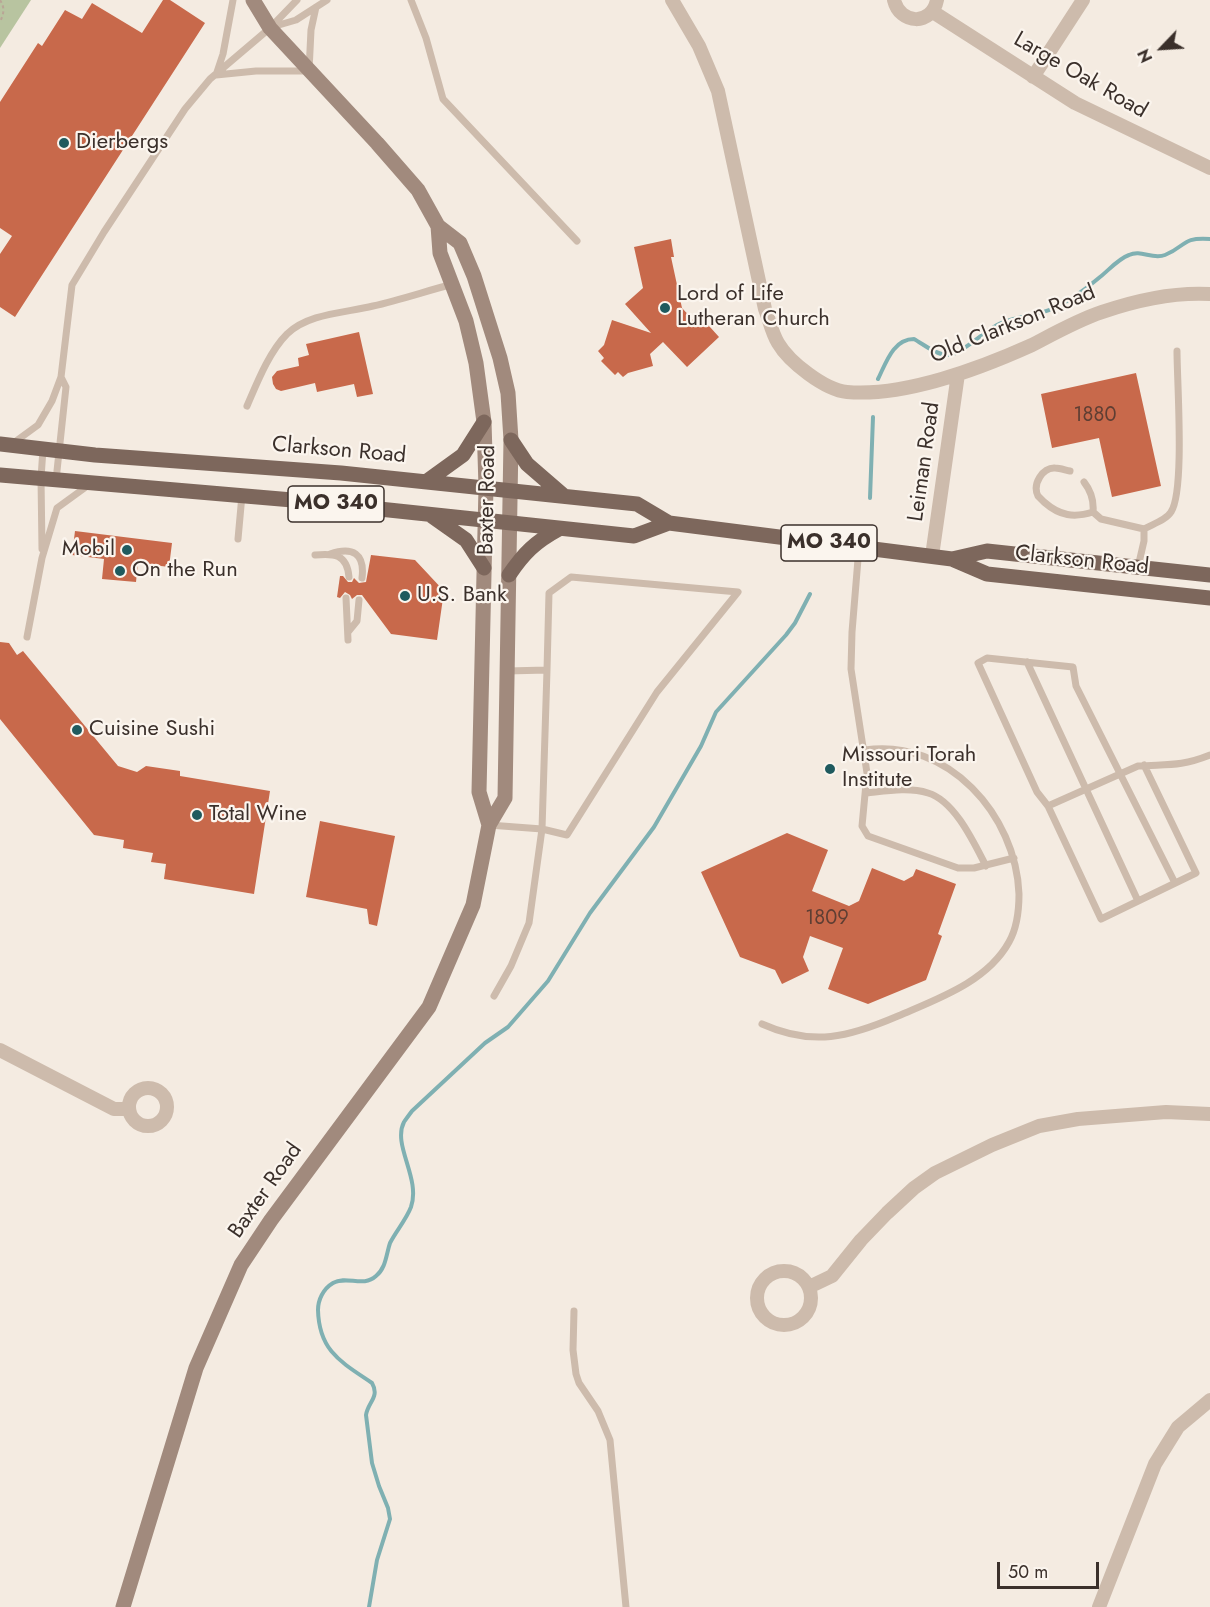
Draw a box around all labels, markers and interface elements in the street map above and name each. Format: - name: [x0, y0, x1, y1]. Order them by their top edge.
- north arrow: [1132, 18, 1192, 78]
- street label: Large Oak Road: [1009, 27, 1151, 125]
- text: N: [1132, 45, 1158, 66]
- place label: Dierbergs: [76, 130, 168, 156]
- marker: Dierbergs: [57, 136, 71, 150]
- street label: Old Clarkson Road: [926, 280, 1100, 370]
- place label: Lord of Life Lutheran Church: [677, 282, 830, 334]
- marker: Lord of Life Lutheran Church: [658, 301, 672, 315]
- street label: Leiman Road: [904, 401, 946, 523]
- house number: 1880: [1074, 404, 1116, 428]
- street label: Clarkson Road: [271, 432, 407, 470]
- street label: Baxter Road: [474, 445, 502, 555]
- road number: MO 340: [288, 486, 384, 522]
- road number: MO 340: [781, 525, 877, 561]
- place label: Mobil: [62, 537, 115, 563]
- street label: Clarkson Road: [1014, 541, 1150, 581]
- marker: Mobil: [120, 543, 134, 557]
- place label: On the Run: [132, 558, 238, 584]
- marker: On the Run: [113, 564, 127, 578]
- place label: U.S. Bank: [417, 583, 507, 609]
- marker: U.S. Bank: [398, 589, 412, 603]
- place label: Cuisine Sushi: [89, 717, 215, 743]
- marker: Cuisine Sushi: [70, 723, 84, 737]
- place label: Missouri Torah Institute: [842, 743, 976, 794]
- marker: Missouri Torah Institute: [823, 762, 837, 776]
- place label: Total Wine: [209, 802, 307, 828]
- marker: Total Wine: [190, 808, 204, 822]
- house number: 1809: [805, 907, 849, 931]
- street label: Baxter Road: [224, 1138, 308, 1244]
- scale bar: [1000, 1550, 1102, 1588]
- text: 50 m: [1008, 1559, 1048, 1585]

